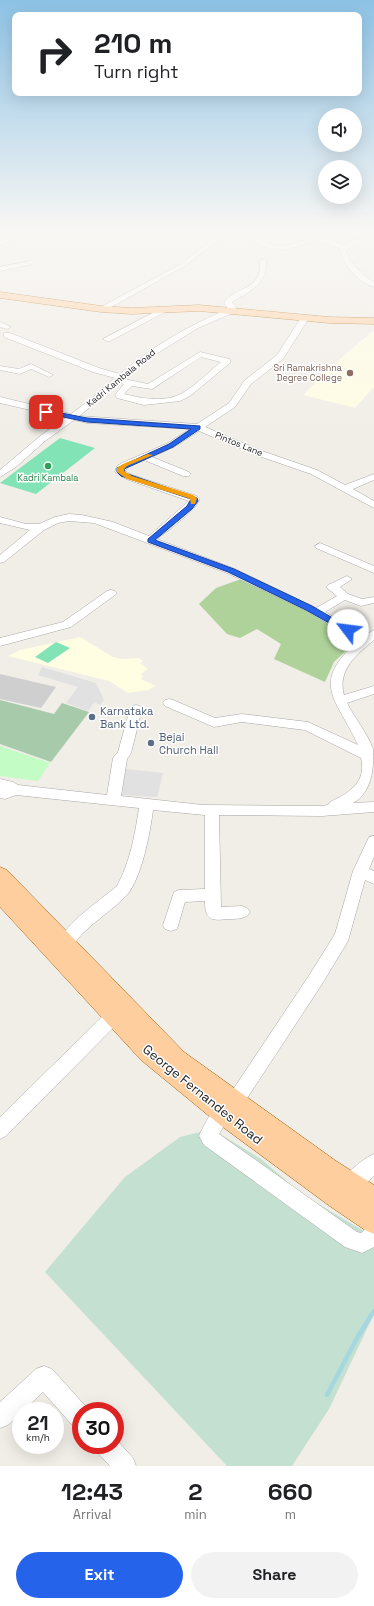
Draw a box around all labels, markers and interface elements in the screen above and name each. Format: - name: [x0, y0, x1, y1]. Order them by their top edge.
- text: 210 m: [94, 25, 172, 61]
- icon: right: [28, 28, 80, 80]
- text: Turn right: [94, 60, 178, 83]
- map controls: [318, 108, 362, 204]
- button: sound: [318, 108, 362, 152]
- button: layers: [318, 160, 362, 204]
- street label: Kadri Kambala Road: [84, 346, 158, 410]
- place label: Sri Ramakrishna Degree College: [273, 362, 342, 384]
- marker: Sri Ramakrishna Degree College: [345, 368, 355, 378]
- pin: [29, 395, 63, 429]
- icon: arrive: [35, 401, 57, 423]
- street label: Pintos Lane: [213, 429, 265, 459]
- marker: Kadri Kambala: [43, 461, 53, 471]
- place label: Kadri Kambala: [17, 472, 79, 484]
- position arrow: [327, 609, 369, 651]
- place label: Karnataka Bank Ltd.: [100, 704, 154, 731]
- marker: Karnataka Bank Ltd.: [87, 712, 97, 722]
- place label: Bejai Church Hall: [159, 730, 218, 757]
- marker: Bejai Church Hall: [146, 738, 156, 748]
- street label: George Fernandes Road: [139, 1041, 266, 1148]
- speed limit sign: 30: [72, 1402, 124, 1454]
- text: 21: [28, 1410, 48, 1436]
- text: km/h: [26, 1431, 50, 1444]
- text: 12:43: [61, 1476, 123, 1507]
- text: 2: [188, 1476, 203, 1507]
- text: 660: [268, 1476, 313, 1507]
- text: Arrival: [73, 1506, 111, 1523]
- text: min: [184, 1506, 207, 1523]
- text: m: [285, 1506, 296, 1523]
- button: Exit: [16, 1552, 183, 1598]
- button: Share: [191, 1552, 358, 1598]

